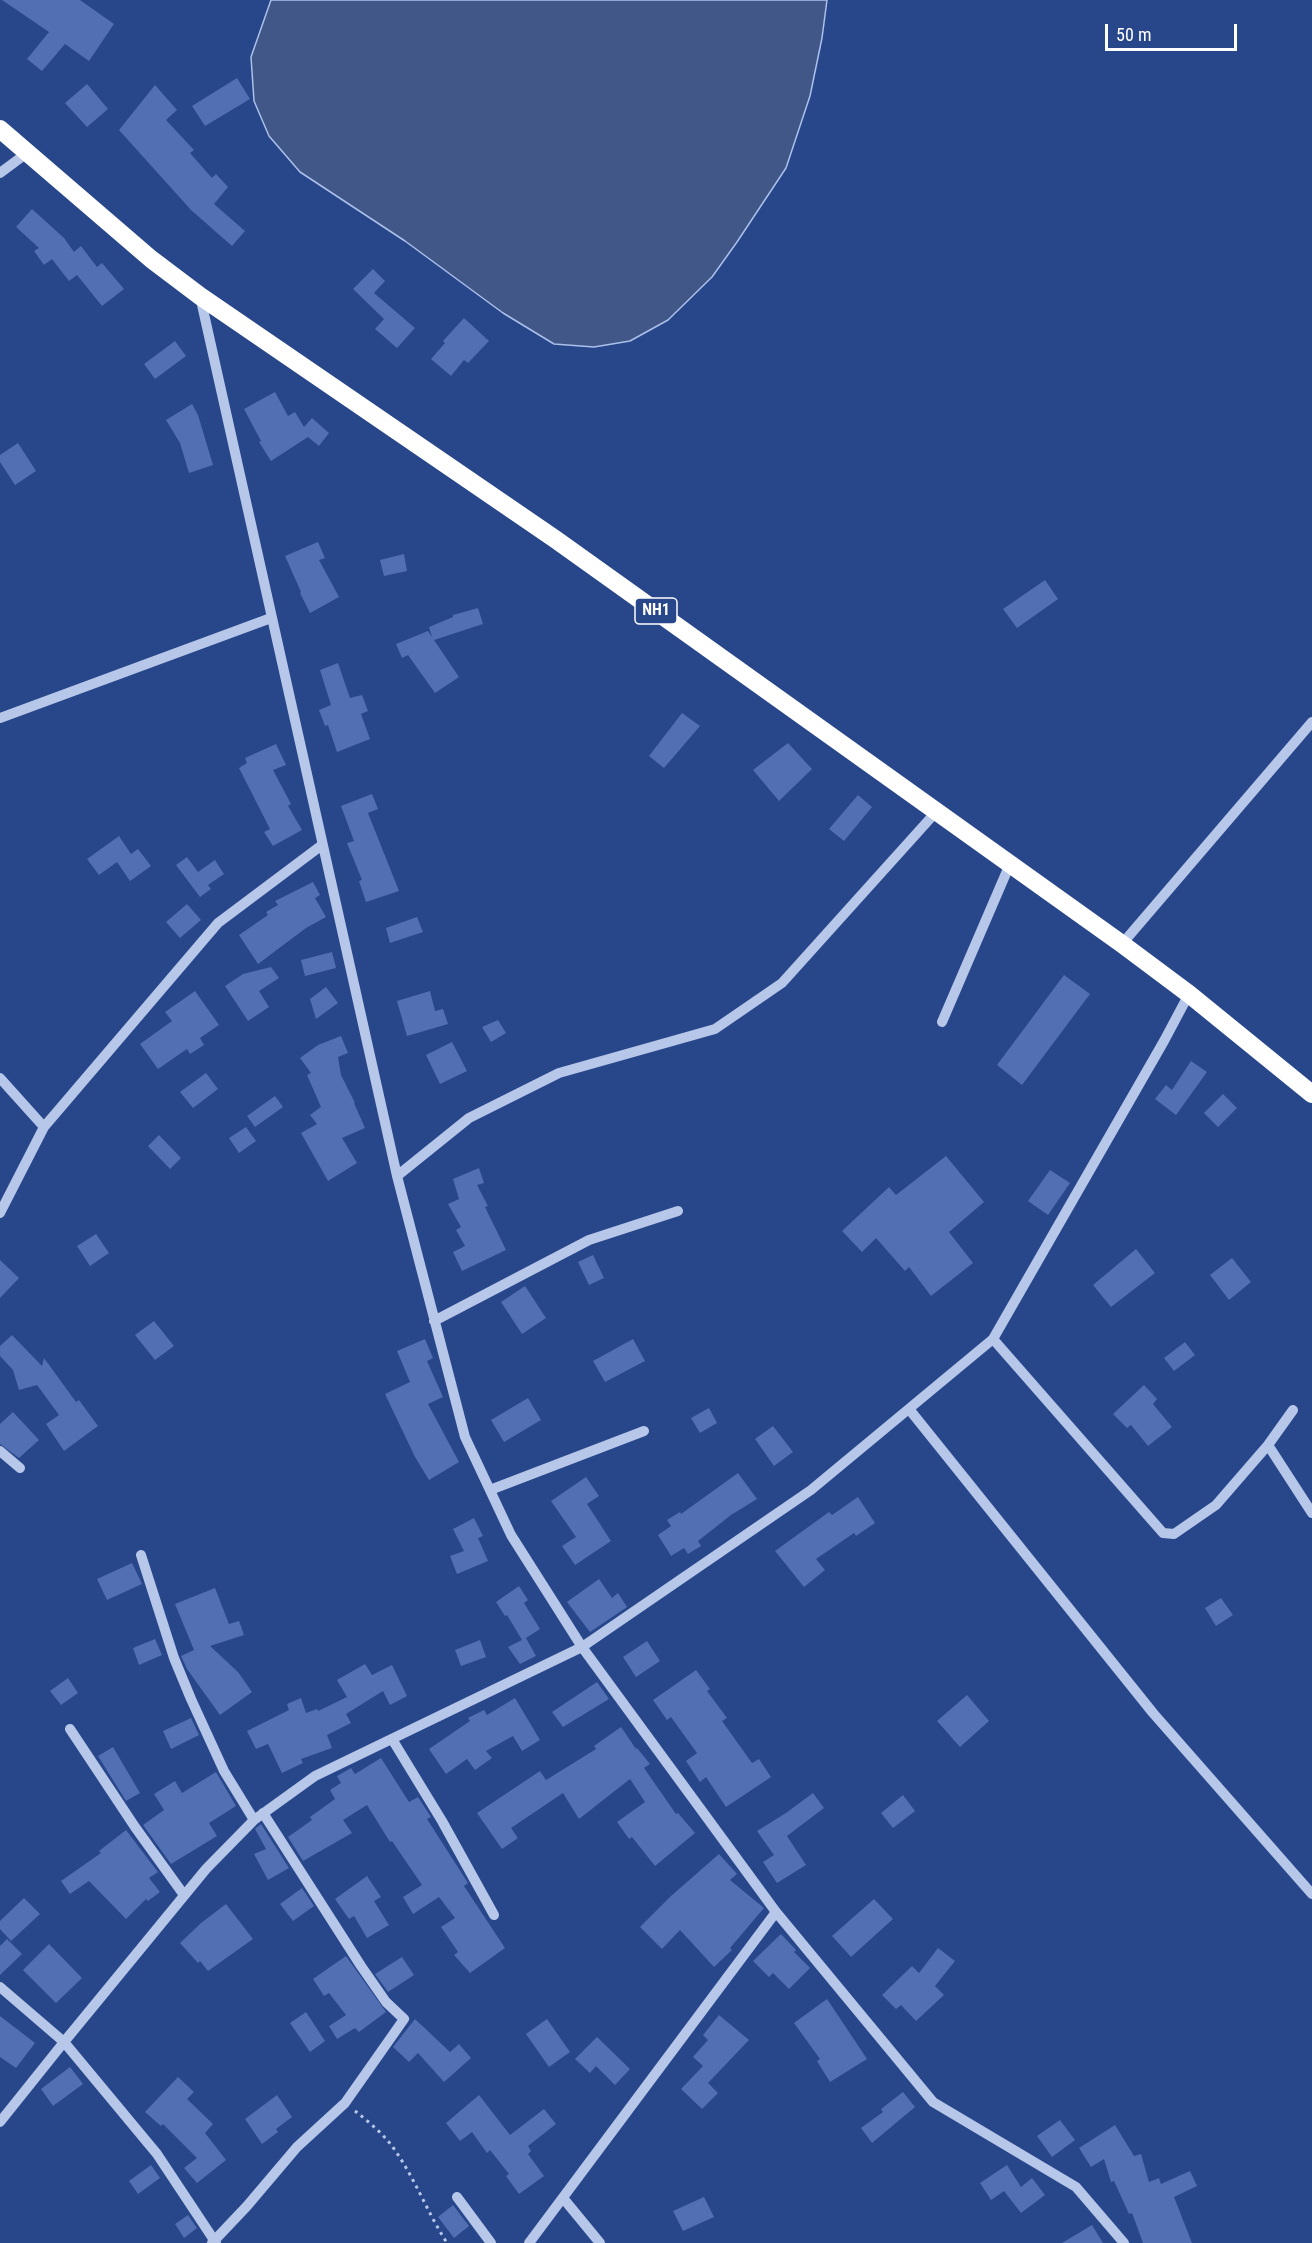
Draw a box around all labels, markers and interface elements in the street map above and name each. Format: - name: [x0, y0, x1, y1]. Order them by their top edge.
- scale bar: [1108, 12, 1240, 50]
- text: 50 m: [1116, 24, 1151, 45]
- road number: NH1: [635, 598, 677, 624]

